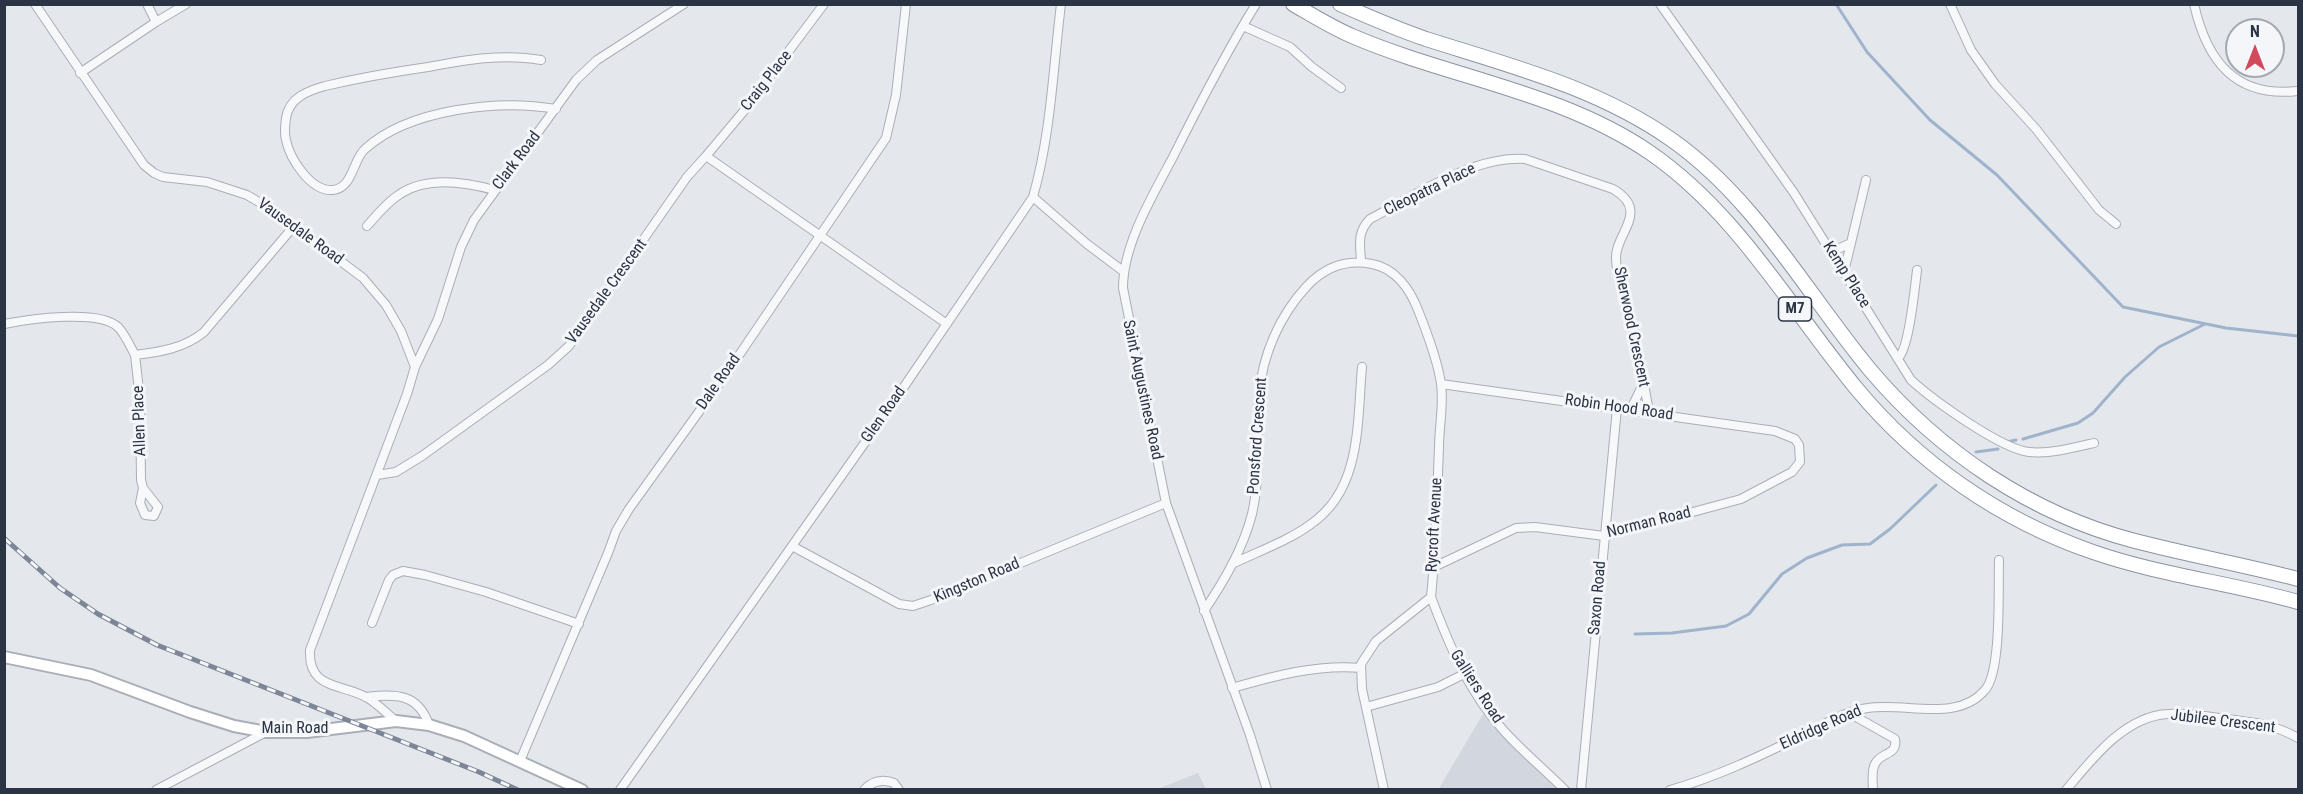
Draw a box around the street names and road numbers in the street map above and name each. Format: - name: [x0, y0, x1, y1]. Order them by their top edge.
- street label: Craig Place: [737, 47, 797, 115]
- street label: Clark Road: [489, 128, 545, 194]
- street label: Cleopatra Place: [1381, 160, 1479, 220]
- street label: Vausedale Road: [253, 194, 347, 270]
- street label: Vausedale Crescent: [562, 236, 652, 348]
- street label: Kemp Place: [1818, 238, 1874, 312]
- street label: Sherwood Crescent: [1609, 265, 1653, 389]
- road number: M7: [1778, 297, 1812, 321]
- street label: Saint Augustines Road: [1118, 318, 1166, 462]
- street label: Dale Road: [693, 350, 745, 414]
- street label: Ponsford Crescent: [1244, 377, 1272, 495]
- street label: Glen Road: [858, 383, 910, 447]
- street label: Allen Place: [129, 385, 151, 457]
- street label: Robin Hood Road: [1564, 391, 1674, 425]
- street label: Rycroft Avenue: [1423, 477, 1447, 573]
- street label: Norman Road: [1605, 503, 1693, 543]
- street label: Kingston Road: [931, 554, 1023, 608]
- street label: Saxon Road: [1585, 560, 1611, 636]
- street label: Galliers Road: [1445, 647, 1507, 727]
- street label: Eldridge Road: [1777, 701, 1865, 755]
- street label: Jubilee Crescent: [2170, 706, 2276, 738]
- street label: Main Road: [262, 719, 328, 739]

